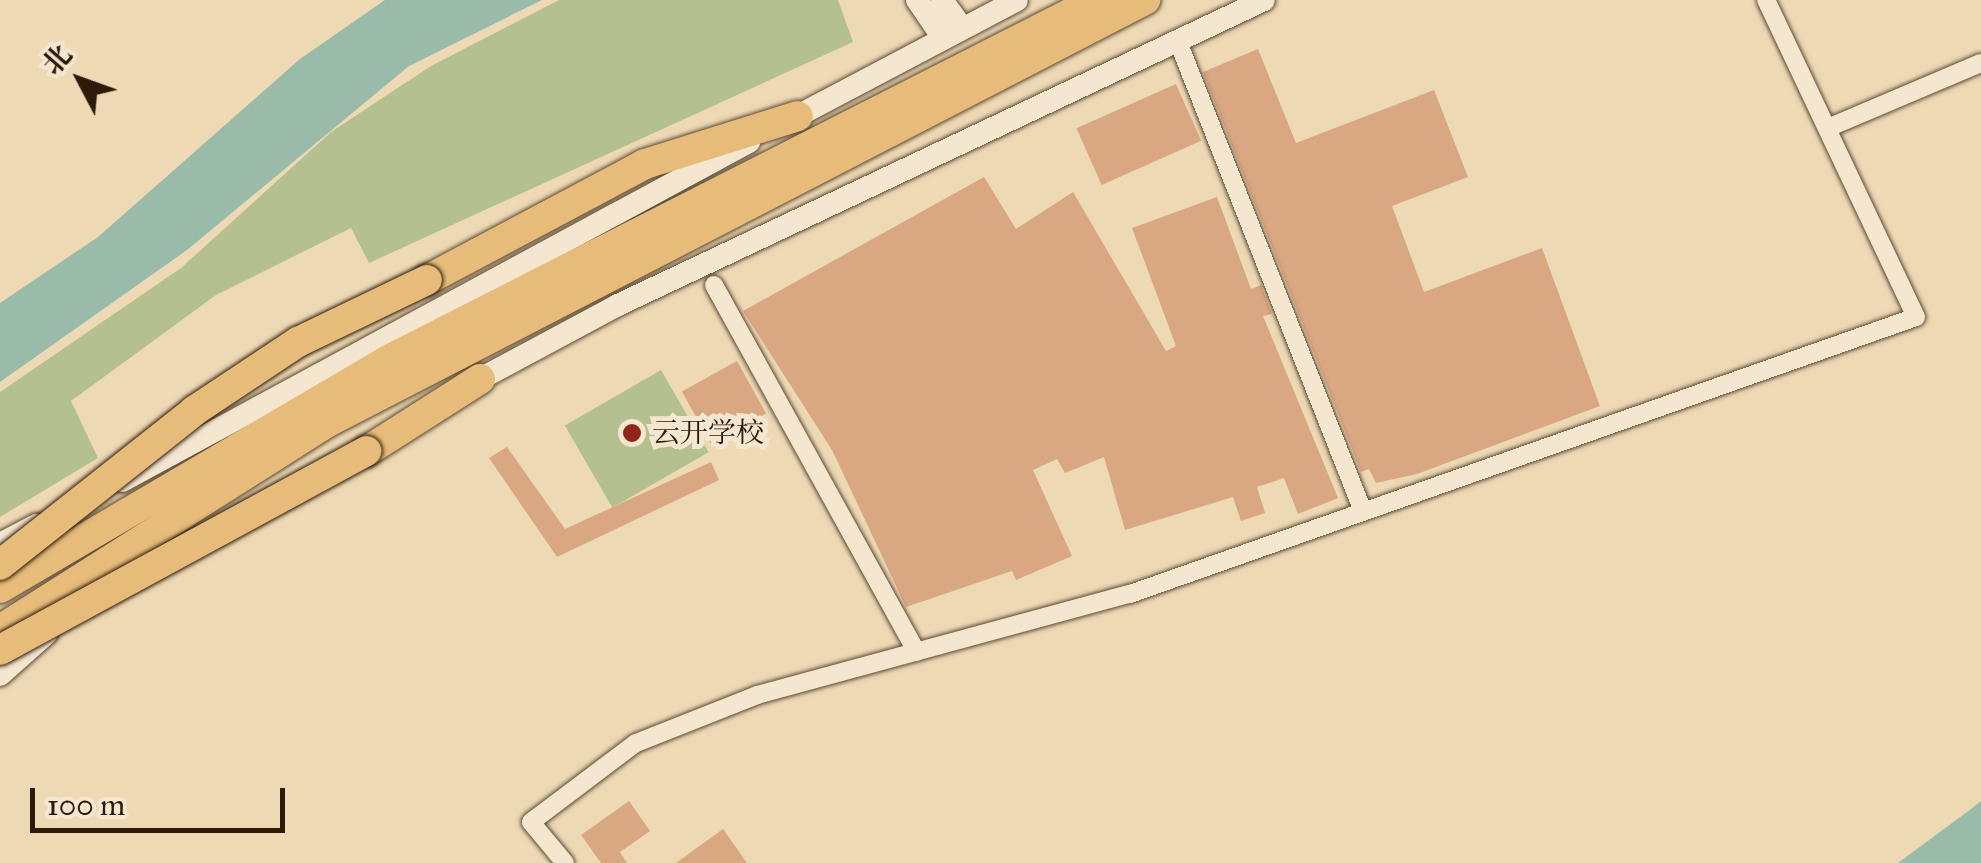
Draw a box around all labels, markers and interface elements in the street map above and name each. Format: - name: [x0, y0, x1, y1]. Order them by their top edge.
- north arrow: [30, 30, 130, 130]
- text: 北: [35, 38, 79, 82]
- place label: 云开学校: [652, 416, 764, 450]
- marker: 云开学校: [621, 422, 643, 444]
- scale bar: [35, 768, 290, 830]
- text: 100 m: [47, 787, 125, 823]

